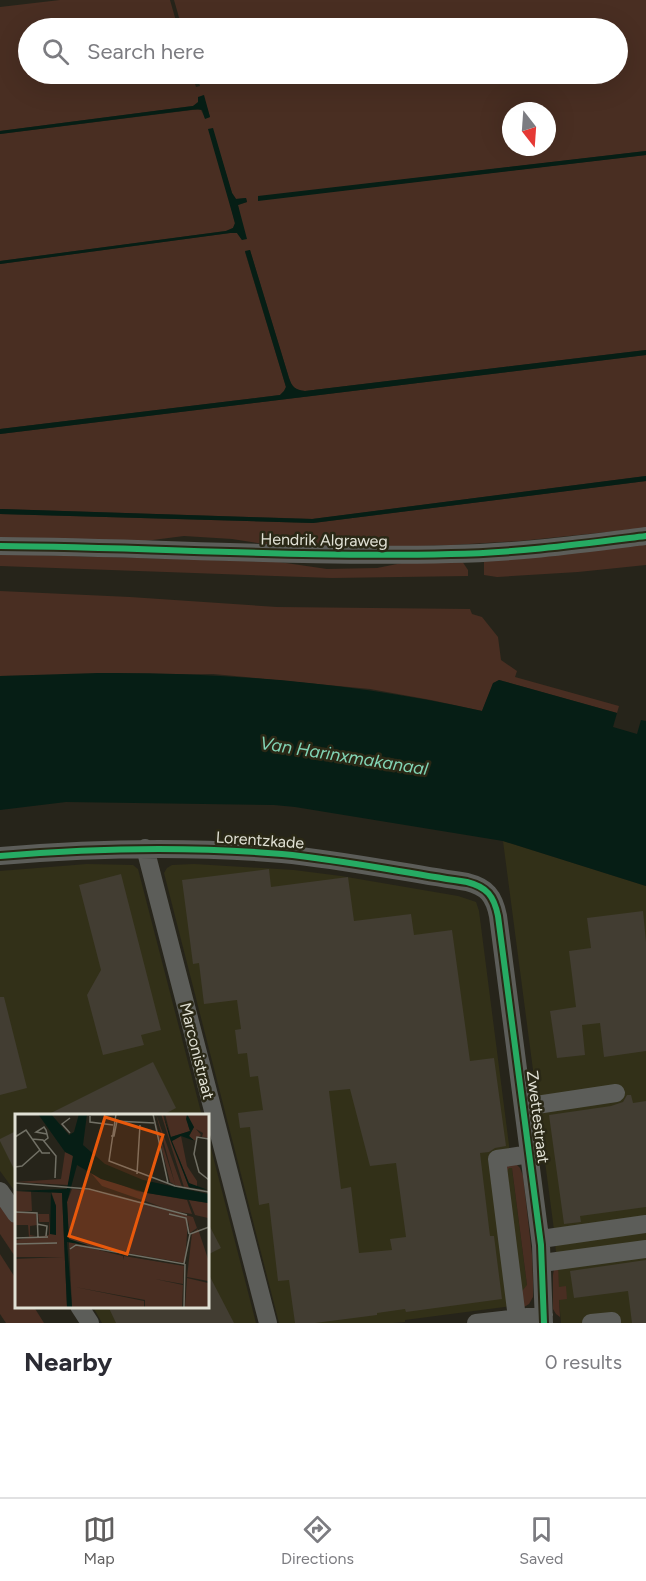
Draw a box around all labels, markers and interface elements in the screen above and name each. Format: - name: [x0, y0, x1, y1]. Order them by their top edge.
- search box: [18, 18, 628, 84]
- icon: search: [39, 35, 72, 68]
- text: Search here: [87, 38, 205, 65]
- north arrow: [502, 102, 556, 156]
- street label: Hendrik Algraweg: [260, 529, 388, 551]
- water label: Van Harinxmakanaal: [258, 732, 431, 780]
- street label: Lorentzkade: [215, 827, 305, 853]
- street label: Marconistraat: [176, 1001, 218, 1101]
- street label: Zwettestraat: [523, 1069, 553, 1165]
- inset map: [15, 1114, 208, 1308]
- text: Nearby: [24, 1346, 112, 1378]
- text: 0 results: [545, 1350, 622, 1374]
- tab: Map: [83, 1513, 116, 1568]
- tab: Directions: [281, 1513, 354, 1568]
- tab: Saved: [519, 1513, 563, 1568]

